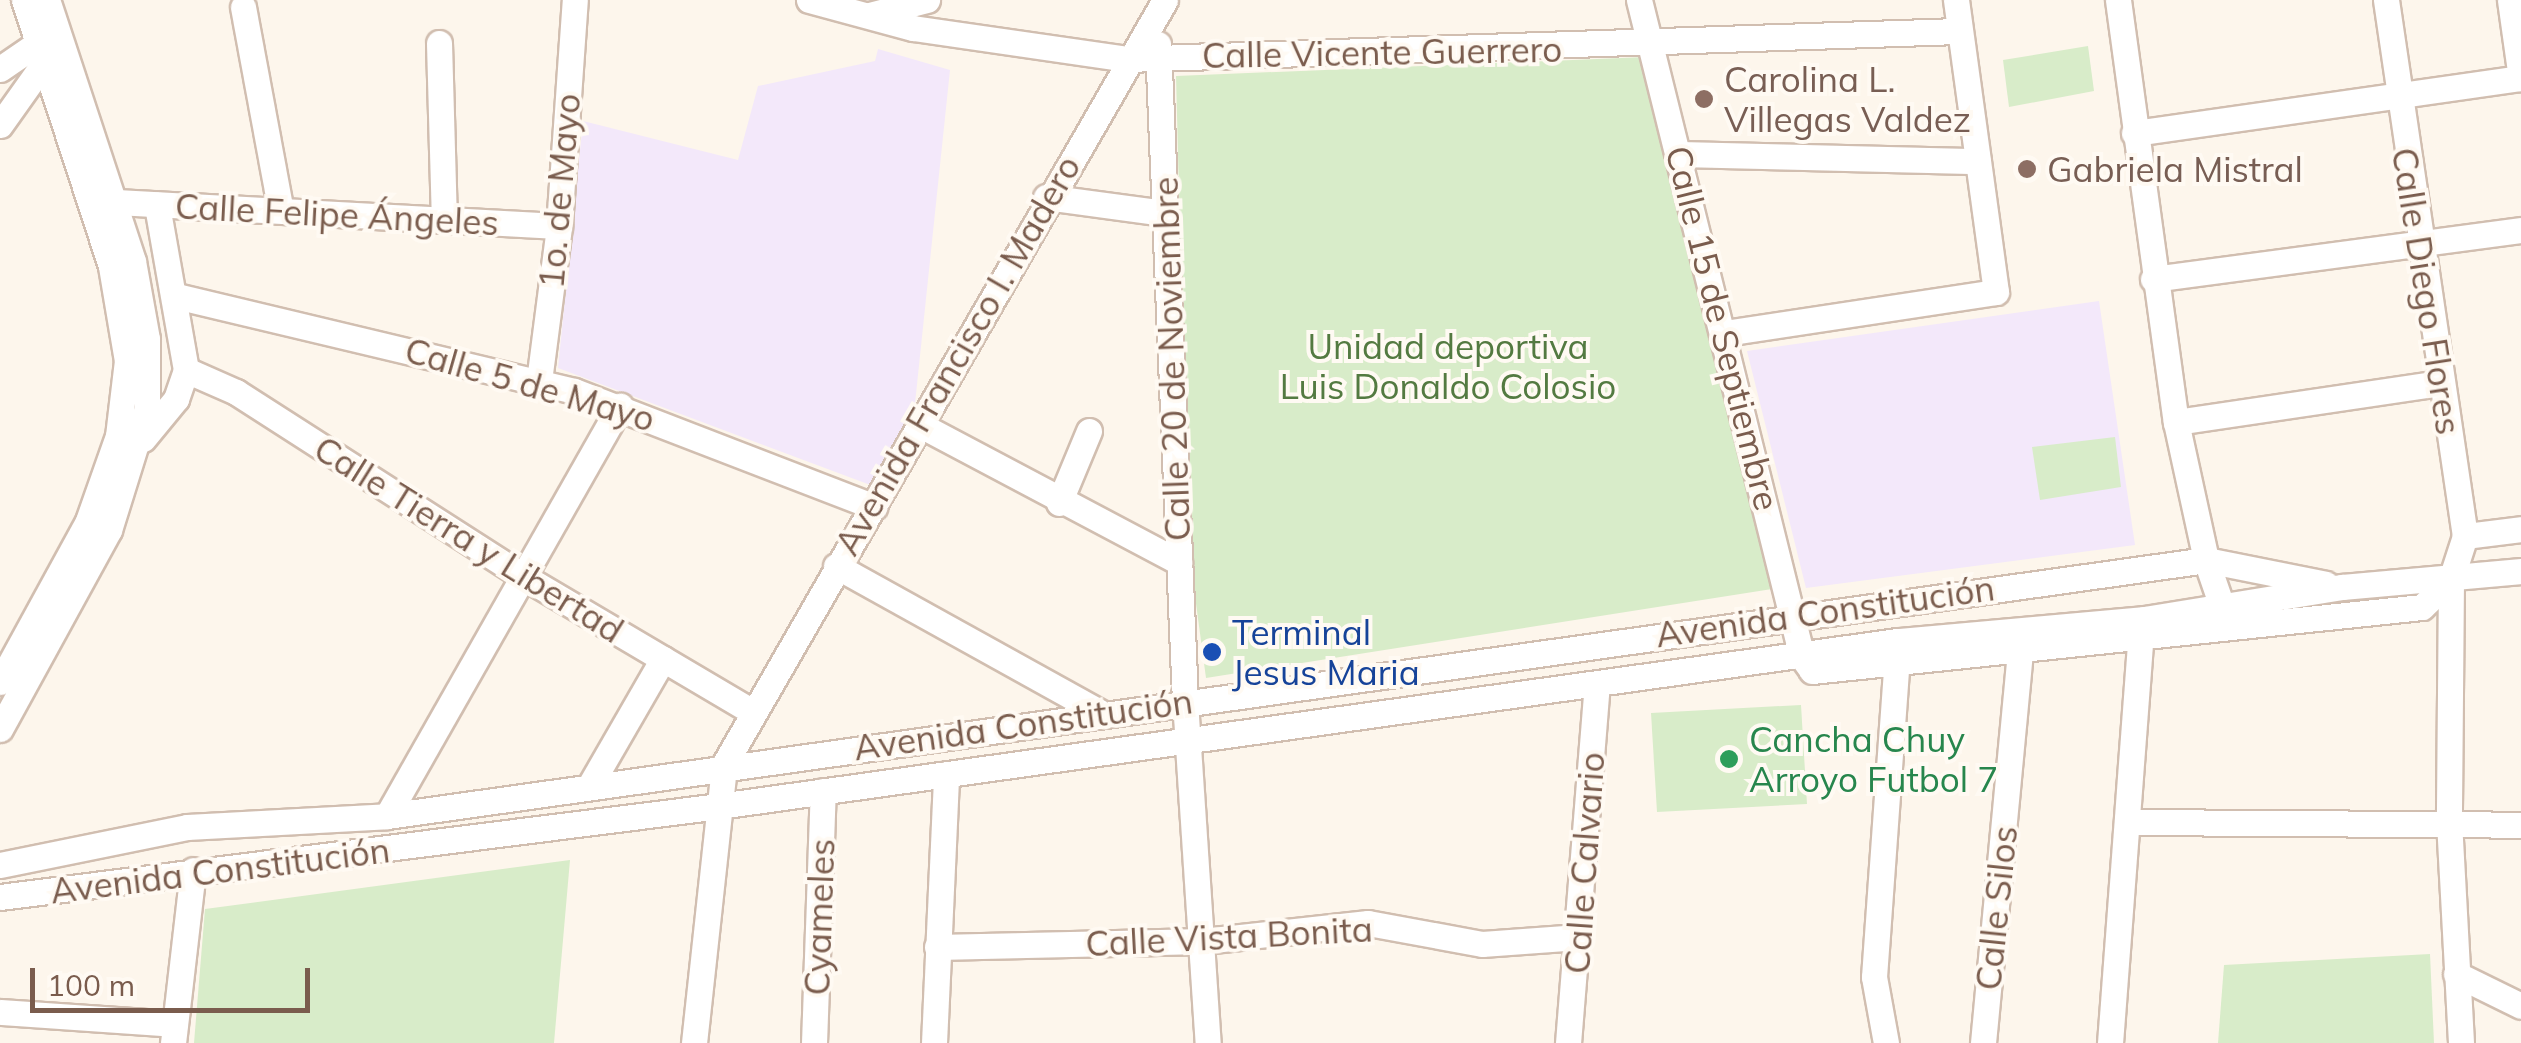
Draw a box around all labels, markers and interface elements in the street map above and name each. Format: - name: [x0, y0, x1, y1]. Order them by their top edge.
- street label: Calle Vicente Guerrero: [1202, 28, 1562, 76]
- place label: Carolina L. Villegas Valdez: [1724, 58, 1971, 140]
- marker: Carolina L. Villegas Valdez: [1693, 88, 1715, 110]
- street label: 1o. de Mayo: [530, 92, 588, 290]
- street label: Calle 15 de Septiembre: [1657, 141, 1789, 515]
- street label: Calle Diego Flores: [2384, 145, 2470, 437]
- street label: Avenida Francisco I. Madero: [825, 148, 1089, 562]
- place label: Gabriela Mistral: [2047, 148, 2303, 190]
- marker: Gabriela Mistral: [2016, 158, 2038, 180]
- street label: Calle 20 de Noviembre: [1144, 176, 1198, 542]
- street label: Calle Felipe Ángeles: [174, 185, 500, 243]
- park label: Unidad deportiva Luis Donaldo Colosio: [1280, 325, 1616, 407]
- street label: Calle 5 de Mayo: [400, 328, 660, 440]
- street label: Calle Tierra y Libertad: [307, 427, 631, 651]
- street label: Avenida Constitución: [1653, 566, 1997, 656]
- place label: Terminal Jesus Maria: [1232, 611, 1420, 693]
- marker: Terminal Jesus Maria: [1201, 641, 1223, 663]
- street label: Avenida Constitución: [851, 679, 1195, 769]
- place label: Cancha Chuy Arroyo Futbol 7: [1749, 718, 1998, 800]
- marker: Cancha Chuy Arroyo Futbol 7: [1718, 748, 1740, 770]
- street label: Calle Calvario: [1555, 751, 1613, 975]
- street label: Calle Silos: [1966, 824, 2026, 992]
- street label: Avenida Constitución: [48, 828, 392, 912]
- street label: Cyameles: [795, 838, 843, 996]
- street label: Calle Vista Bonita: [1084, 908, 1374, 964]
- scale bar: [35, 948, 315, 1010]
- text: 100 m: [47, 966, 135, 1004]

